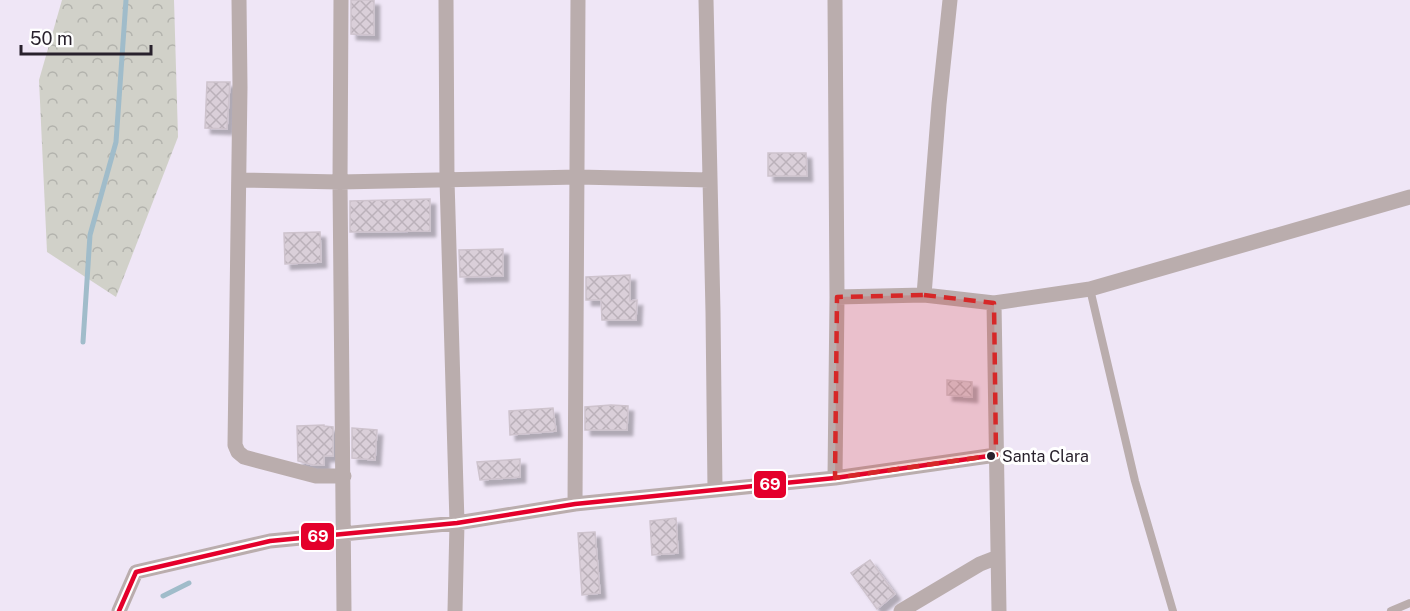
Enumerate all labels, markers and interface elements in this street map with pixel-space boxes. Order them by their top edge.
scale bar [21,18,152,56]
text: 50 m [30,28,73,49]
place label: Santa Clara [1002,447,1089,466]
marker: Santa Clara [985,450,997,462]
line badge: 69 [753,470,787,499]
text: 69 [759,475,781,494]
line badge: 69 [300,522,335,551]
text: 69 [307,527,329,546]

